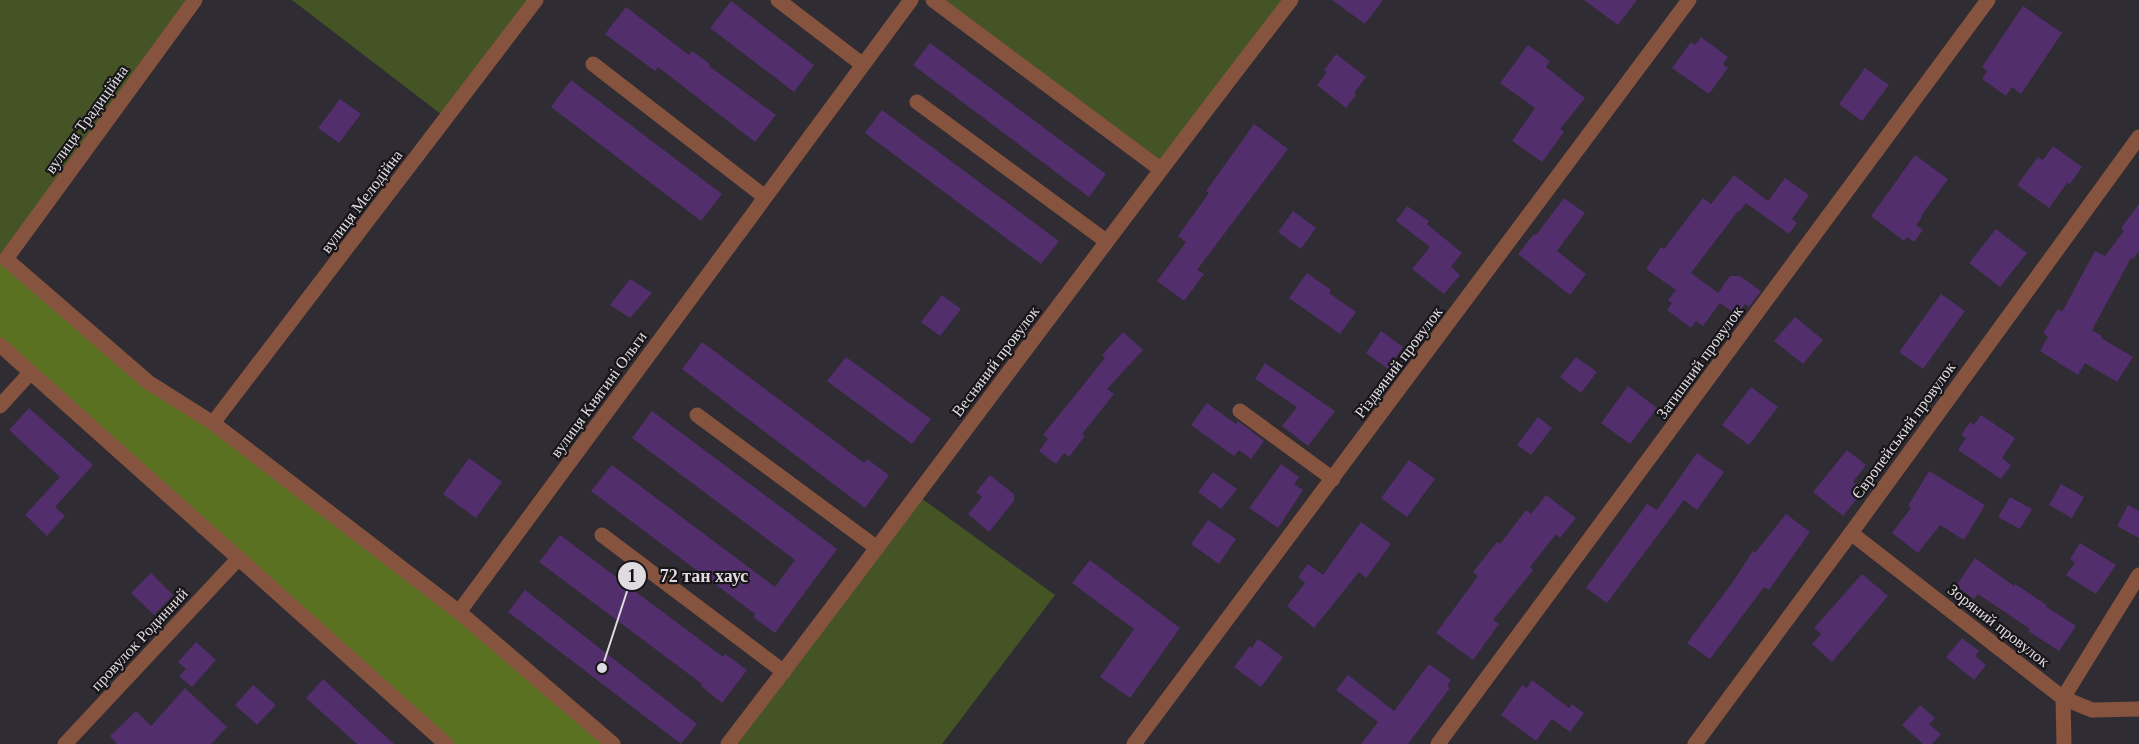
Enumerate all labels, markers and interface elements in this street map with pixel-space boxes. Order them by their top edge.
street label: вулиця Традиційна [42,62,132,177]
street label: вулиця Мелодійна [317,147,406,257]
street label: Весняний провулок [948,303,1043,420]
street label: Різдвяний провулок [1351,303,1447,422]
street label: Затишний провулок [1653,303,1747,422]
street label: вулиця Княгині Ольги [547,328,651,461]
street label: Європейський провулок [1848,359,1959,502]
callout: 72 тан хаус [617,558,760,594]
text: 1 [628,566,637,586]
text: 72 тан хаус [660,566,748,586]
street label: Зоряний провулок [1944,581,2053,671]
street label: провулок Родинний [88,584,192,695]

